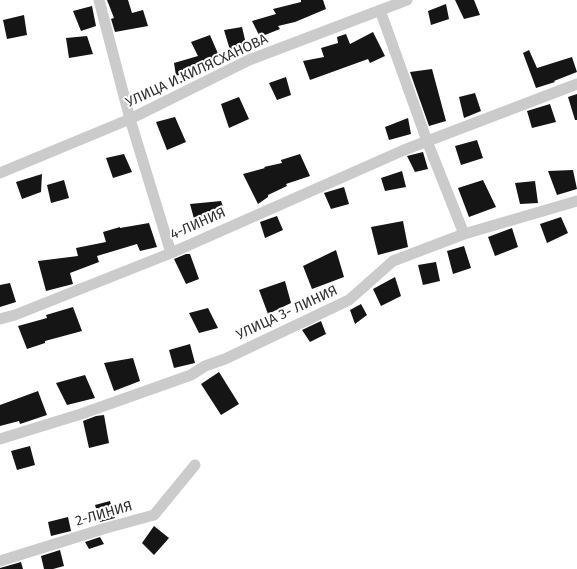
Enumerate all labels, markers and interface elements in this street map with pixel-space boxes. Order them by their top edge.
street label: УЛИЦА И.КИЛЯСХАНОВА [123,31,271,111]
street label: 4-ЛИНИЯ [168,204,228,244]
street label: УЛИЦА 3- ЛИНИЯ [234,282,340,344]
street label: 2-ЛИНИЯ [74,498,134,530]

